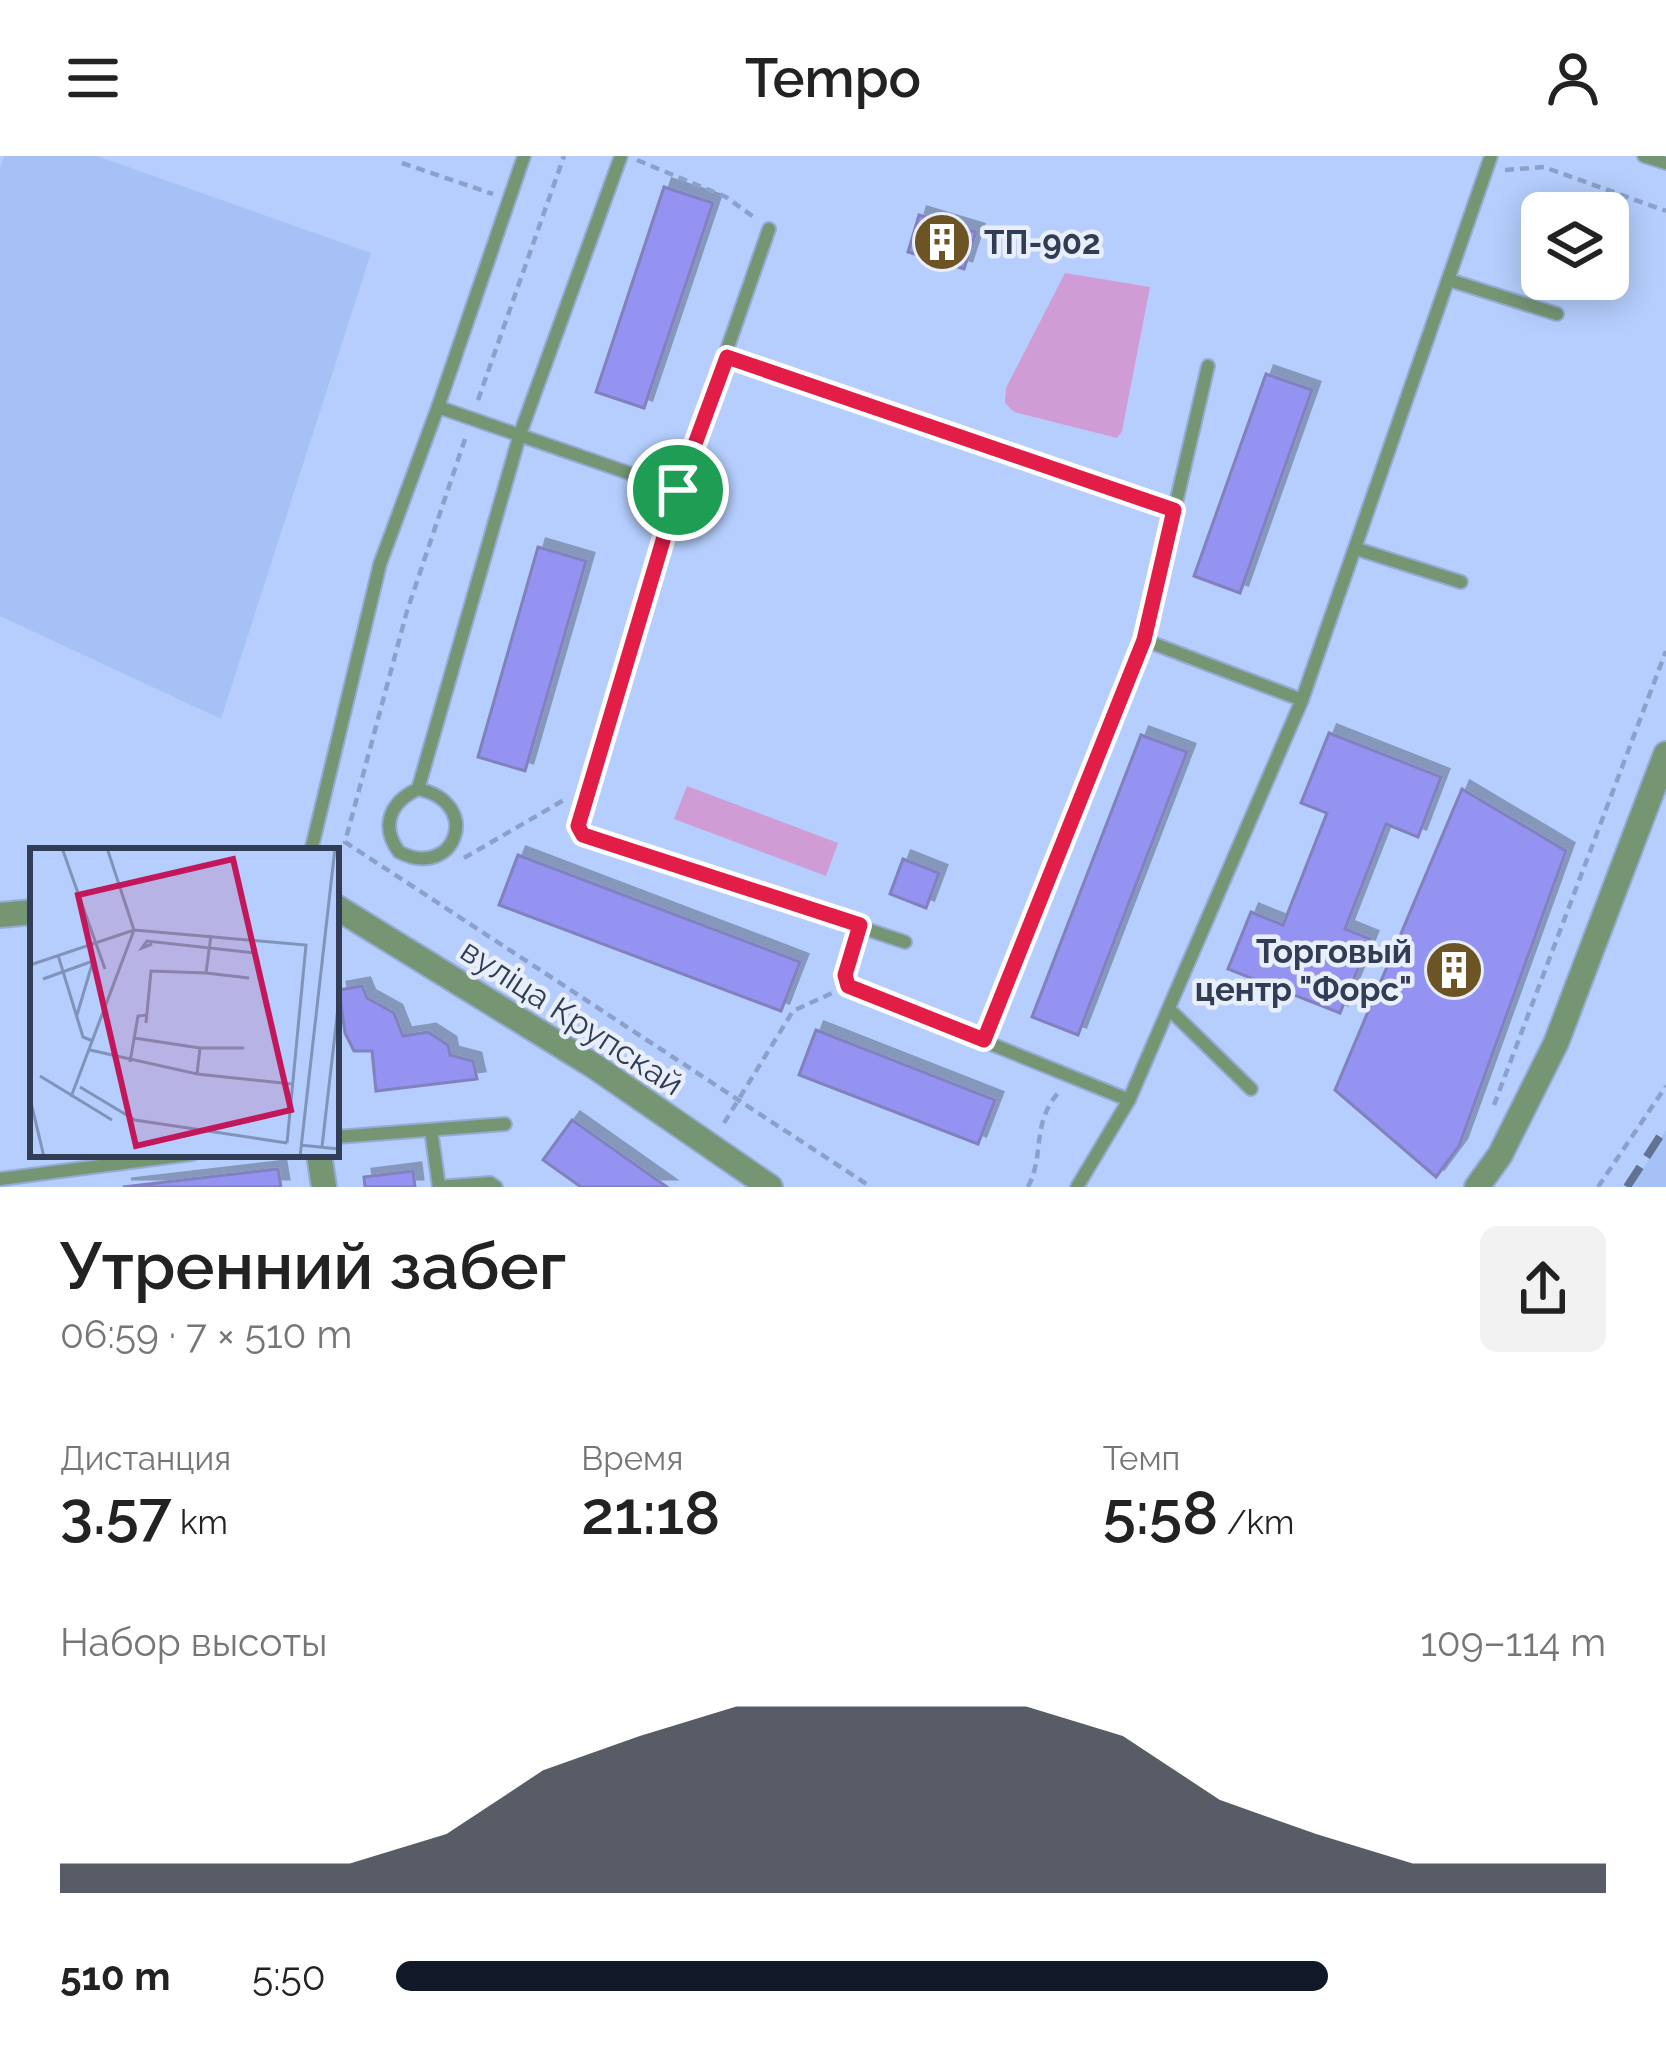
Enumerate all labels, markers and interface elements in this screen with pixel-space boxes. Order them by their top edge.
icon: menu [60,45,126,111]
icon: person [1540,45,1606,111]
text: Tempo [745,46,921,110]
map controls [1521,192,1629,300]
button: layers [1521,192,1629,300]
building icon: ТП-902 [911,211,973,273]
place label: ТП-902 [984,223,1101,262]
pin [627,439,729,541]
icon: arrive [645,457,711,523]
inset map [30,848,339,1157]
street label: вуліца Крупскай [454,931,690,1103]
place label: Торговый центр "Форс" [1195,932,1412,1009]
building icon: Торговый центр "Форс" [1423,939,1485,1001]
button: share [1480,1226,1606,1352]
text: Утренний забег [60,1227,566,1304]
text: 06:59 · 7 × 510 m [60,1311,352,1357]
text: Дистанция [60,1439,231,1478]
text: Время [581,1439,683,1478]
text: Темп [1103,1439,1180,1478]
text: 3.57 [60,1478,172,1548]
text: 21:18 [581,1478,720,1548]
text: 5:58 [1103,1478,1218,1548]
text: km [172,1503,228,1542]
text: /km [1218,1503,1294,1542]
text: Набор высоты [60,1619,328,1665]
text: 109–114 m [1420,1619,1606,1665]
text: 510 m [60,1953,171,1999]
text: 5:50 [252,1953,326,1999]

